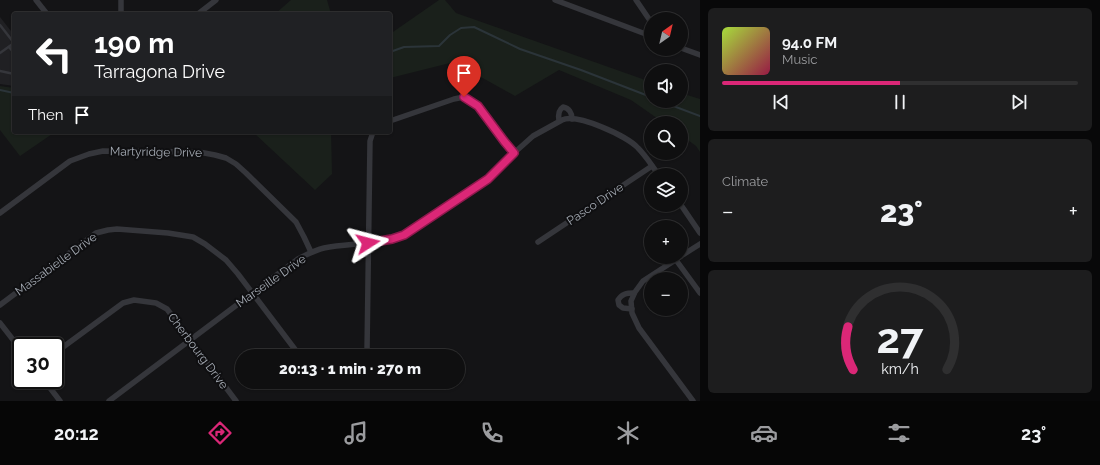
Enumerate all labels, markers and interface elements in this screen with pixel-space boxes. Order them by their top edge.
north arrow [644,12,688,56]
map controls [644,12,688,316]
text: 190 m [94,27,174,60]
icon: left [28,28,80,80]
text: 94.0 FM [782,34,837,52]
text: Music [782,52,817,67]
pin [447,56,481,97]
text: Tarragona Drive [94,61,225,82]
icon: arrive [453,62,475,84]
button: sound [644,64,688,108]
icon: previous [770,91,792,113]
icon: pause [889,91,911,113]
icon: next [1008,91,1030,113]
icon: arrive [71,104,93,126]
text: Then [28,106,63,124]
button: search [644,116,688,160]
street label: Martyridge Drive [110,144,202,160]
button: layers [644,168,688,212]
text: Climate [722,174,768,189]
street label: Pasco Drive [564,180,626,228]
text: 23° [880,194,923,229]
text: − [722,198,734,224]
text: + [1069,198,1078,224]
button: + [644,220,688,264]
position arrow [347,222,389,264]
street label: Massabielle Drive [12,230,100,298]
street label: Marseille Drive [233,252,309,310]
button: − [644,272,688,316]
street label: Cherbourg Drive [165,310,231,392]
text: 27 [877,313,924,362]
speed limit sign: 30 [12,337,64,389]
text: 20:13 · 1 min · 270 m [279,360,421,378]
text: km/h [881,360,919,376]
icon: directions [206,419,234,447]
icon: music [342,419,370,447]
icon: phone [478,419,506,447]
icon: climate [614,419,642,447]
icon: car [750,419,778,447]
icon: filters [885,419,913,447]
text: 20:12 [54,423,99,444]
text: 23° [1021,423,1046,444]

